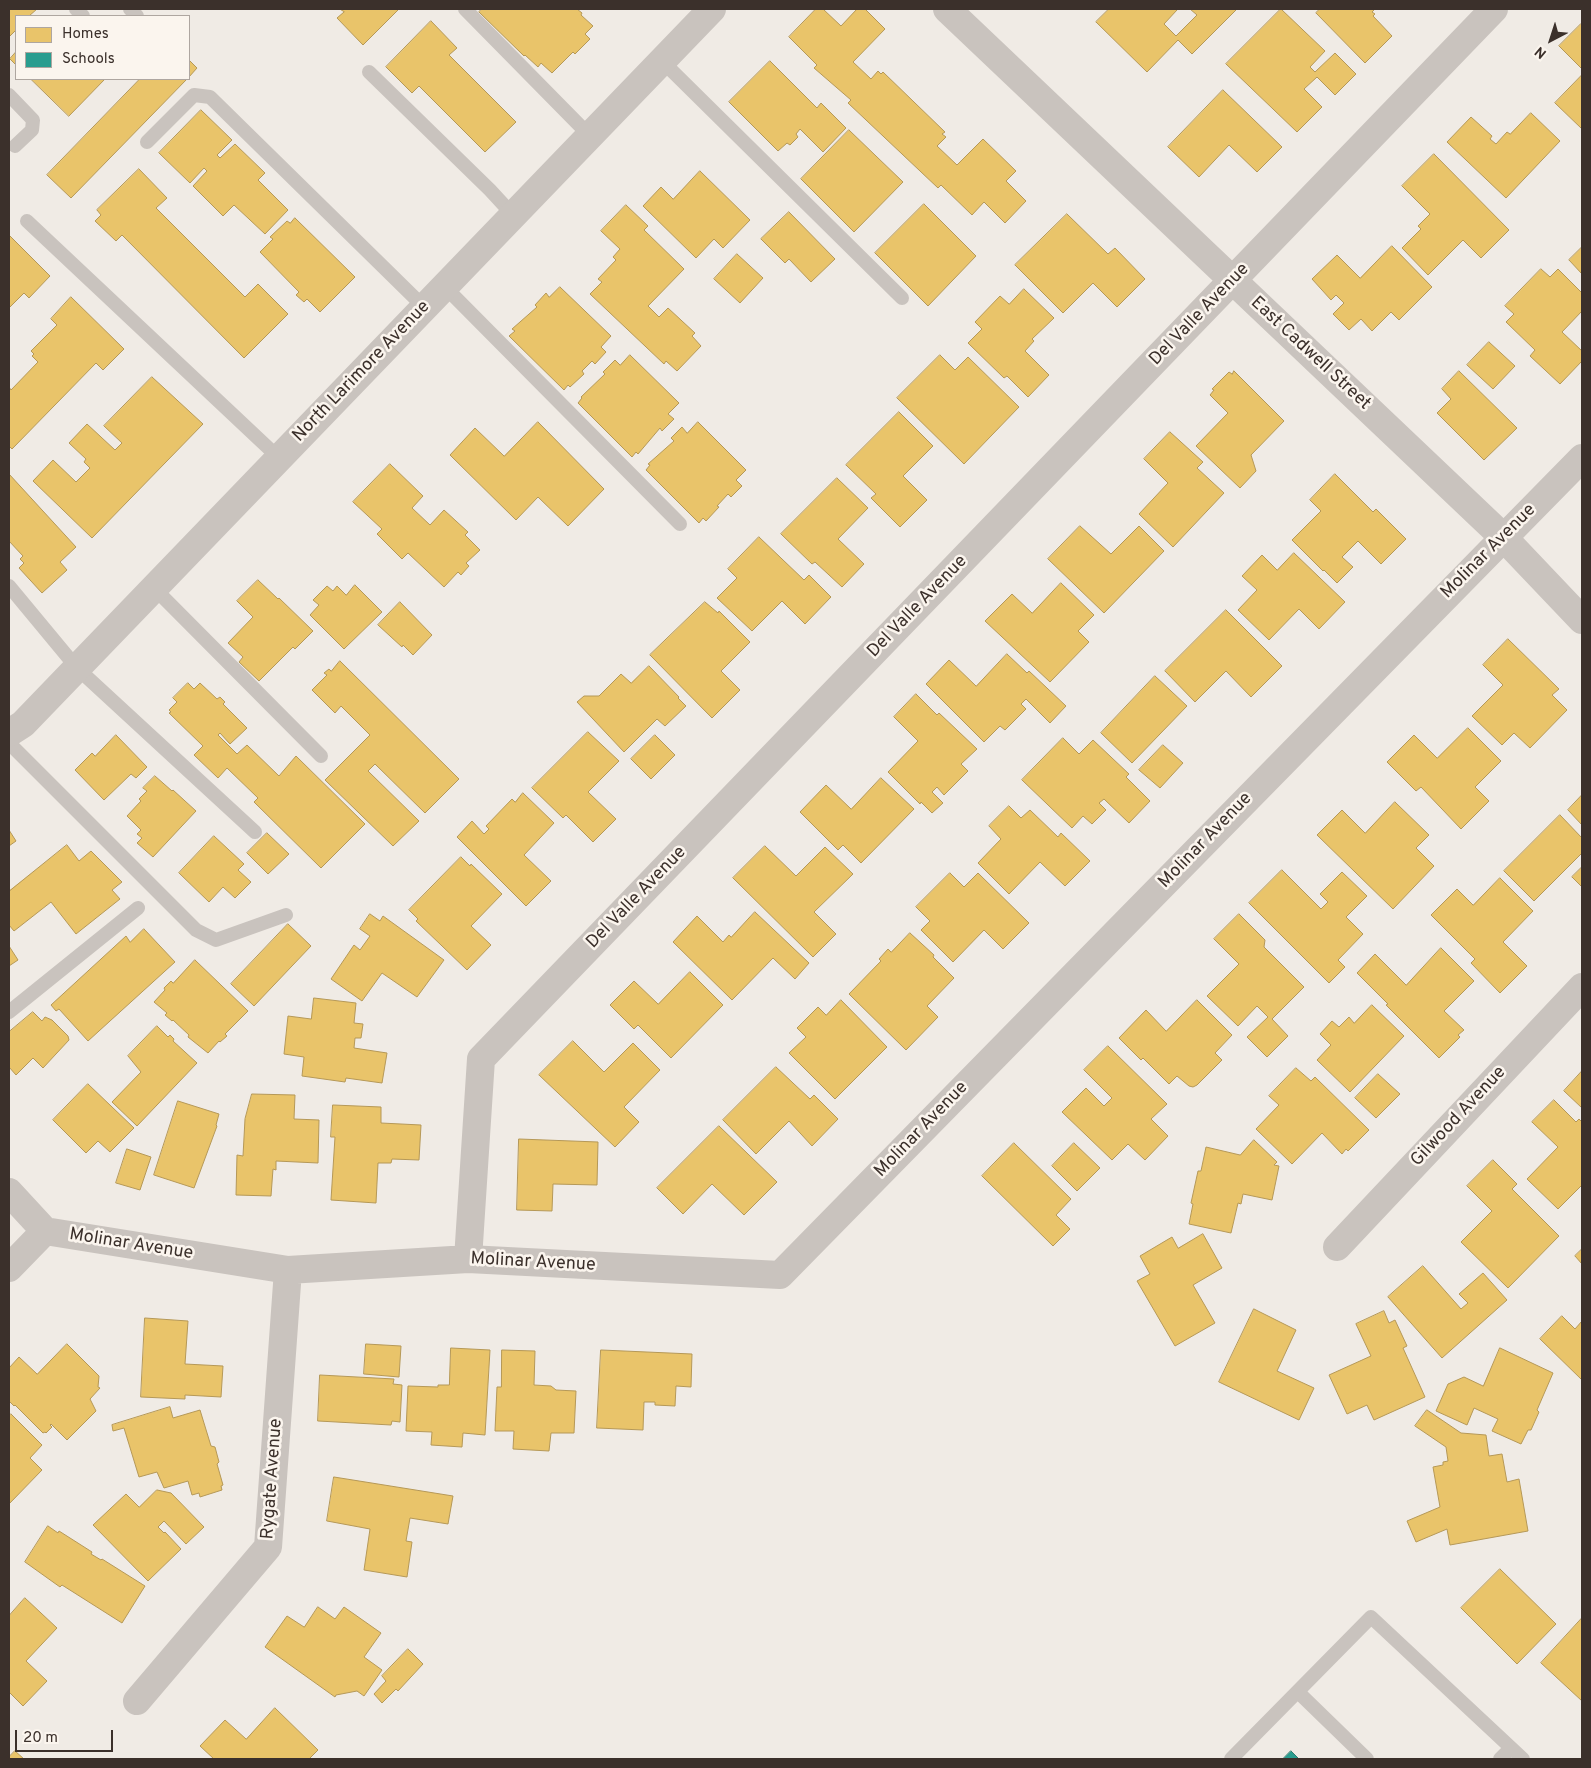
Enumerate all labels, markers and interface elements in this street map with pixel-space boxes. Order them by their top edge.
legend [15,15,190,80]
north arrow [1526,15,1576,65]
text: Homes [62,25,109,44]
text: N [1532,42,1550,62]
text: Schools [62,50,115,69]
street label: Del Valle Avenue [1146,259,1254,371]
street label: East Cadwell Street [1245,293,1375,415]
street label: North Larimore Avenue [289,297,435,447]
street label: Molinar Avenue [1437,500,1541,604]
street label: Del Valle Avenue [864,551,972,663]
street label: Molinar Avenue [1155,788,1257,894]
street label: Del Valle Avenue [583,842,691,954]
street label: Gilwood Avenue [1407,1062,1511,1172]
street label: Molinar Avenue [871,1077,973,1183]
street label: Molinar Avenue [67,1225,195,1265]
street label: Molinar Avenue [470,1249,596,1277]
street label: Rygate Avenue [258,1418,288,1540]
scale bar [18,1720,115,1752]
text: 20 m [23,1729,58,1748]

